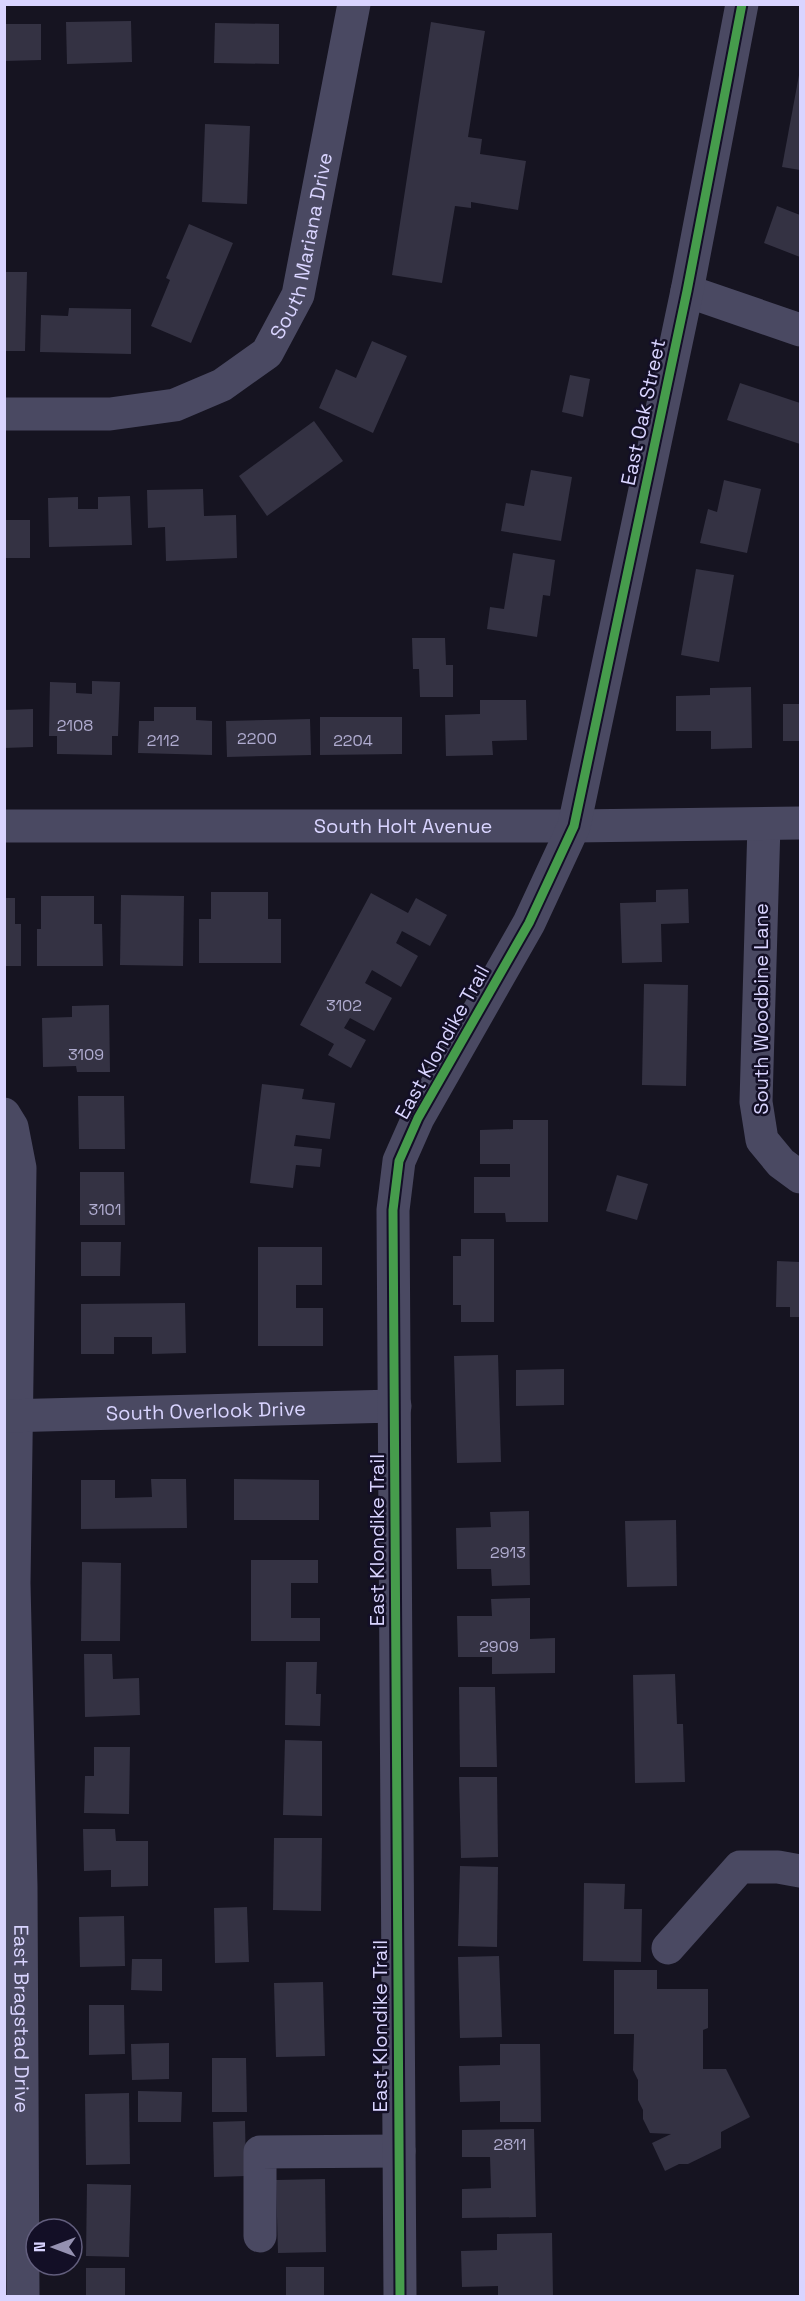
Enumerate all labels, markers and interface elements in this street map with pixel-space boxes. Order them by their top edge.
street label: South Mariana Drive [264,150,338,344]
street label: East Oak Street [615,336,671,488]
house number: 2108 [57,715,93,736]
house number: 2200 [237,728,277,749]
house number: 2112 [147,730,179,751]
house number: 2204 [333,730,373,751]
street label: South Holt Avenue [314,813,492,839]
street label: South Woodbine Lane [748,903,774,1115]
street label: East Klondike Trail [389,960,495,1124]
house number: 3102 [326,995,362,1016]
house number: 3109 [68,1044,104,1065]
house number: 3101 [88,1199,122,1220]
street label: South Overlook Drive [106,1395,306,1426]
street label: East Klondike Trail [364,1454,390,1626]
house number: 2913 [490,1542,526,1563]
house number: 2909 [479,1636,519,1657]
street label: East Bragstad Drive [8,1925,35,2113]
street label: East Klondike Trail [367,1940,393,2112]
house number: 2811 [494,2134,527,2155]
north arrow [24,2217,84,2277]
text: N [29,2242,50,2252]

